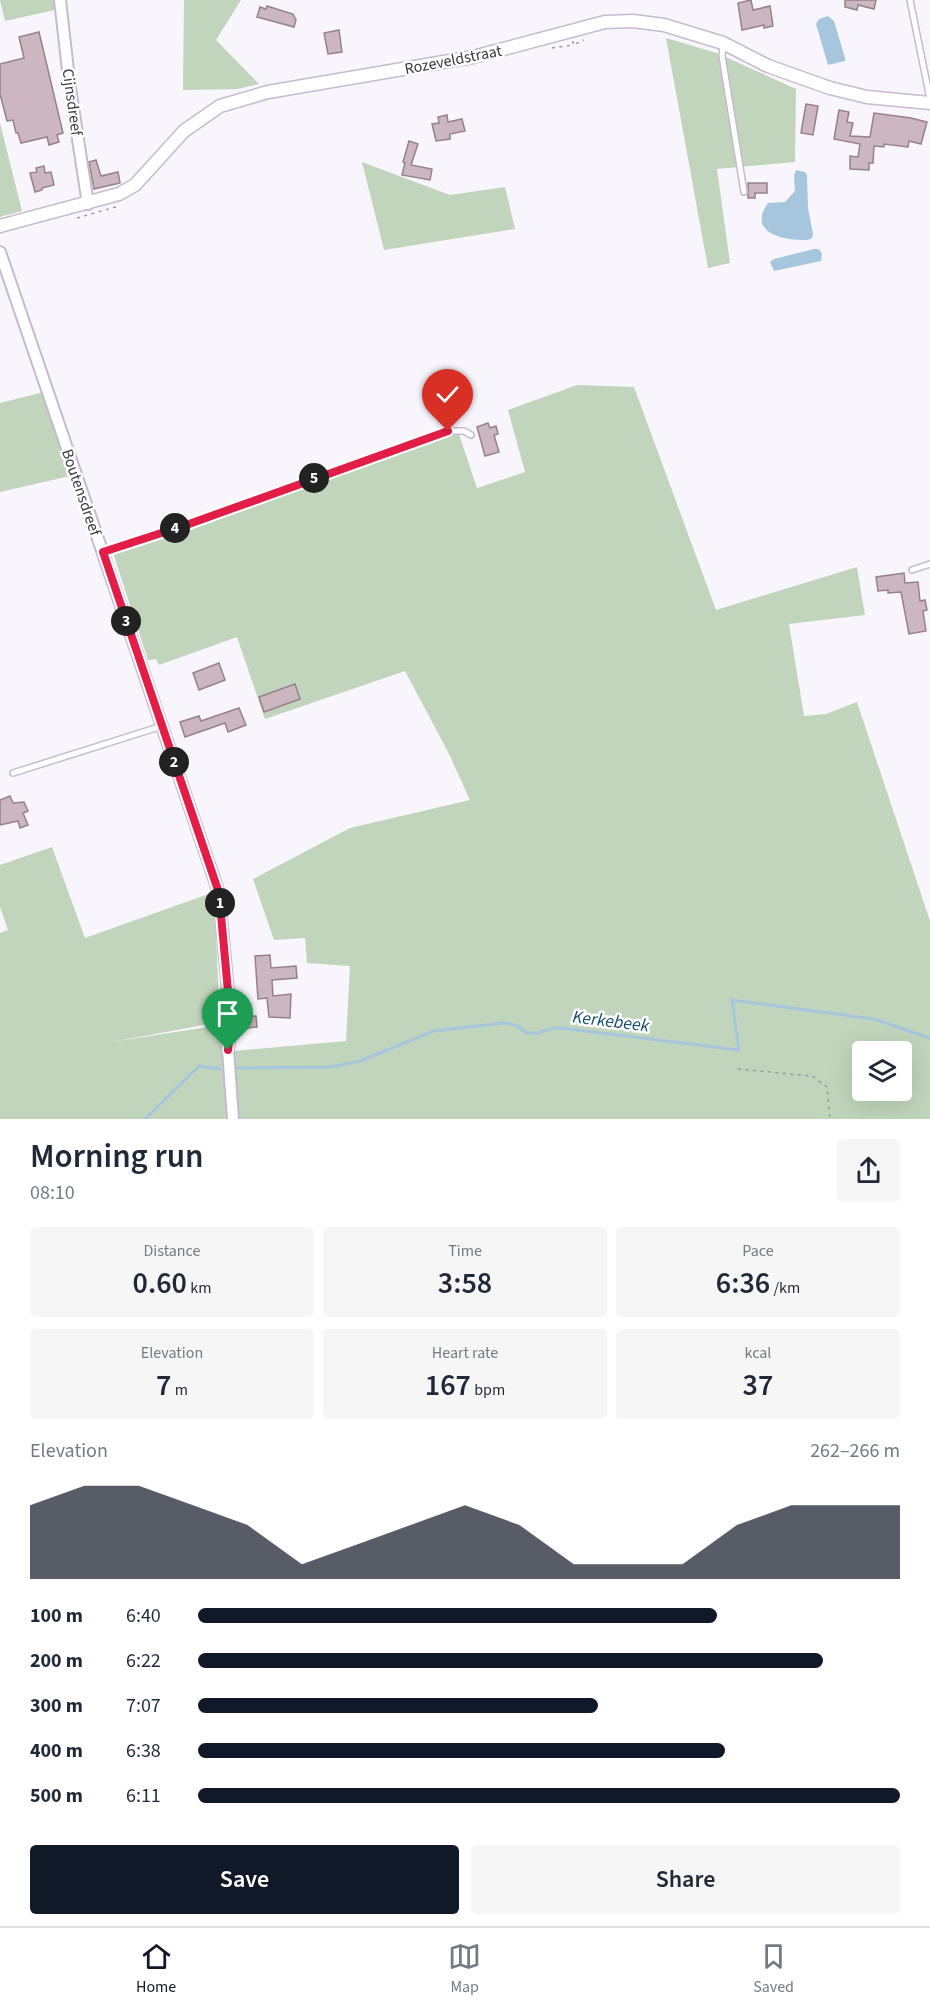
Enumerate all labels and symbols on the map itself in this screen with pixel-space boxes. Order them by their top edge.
street label: Rozeveldstraat [403,40,504,80]
street label: Cijnsdreef [56,67,88,138]
pin [422,369,473,431]
street label: Boutensdreef [56,446,107,540]
pin: 5 [299,463,329,493]
pin: 4 [160,513,190,543]
pin: 3 [111,606,141,636]
pin: 2 [159,747,189,777]
pin: 1 [205,888,235,918]
pin [202,988,253,1050]
water label: Kerkebeek [571,1004,651,1039]

